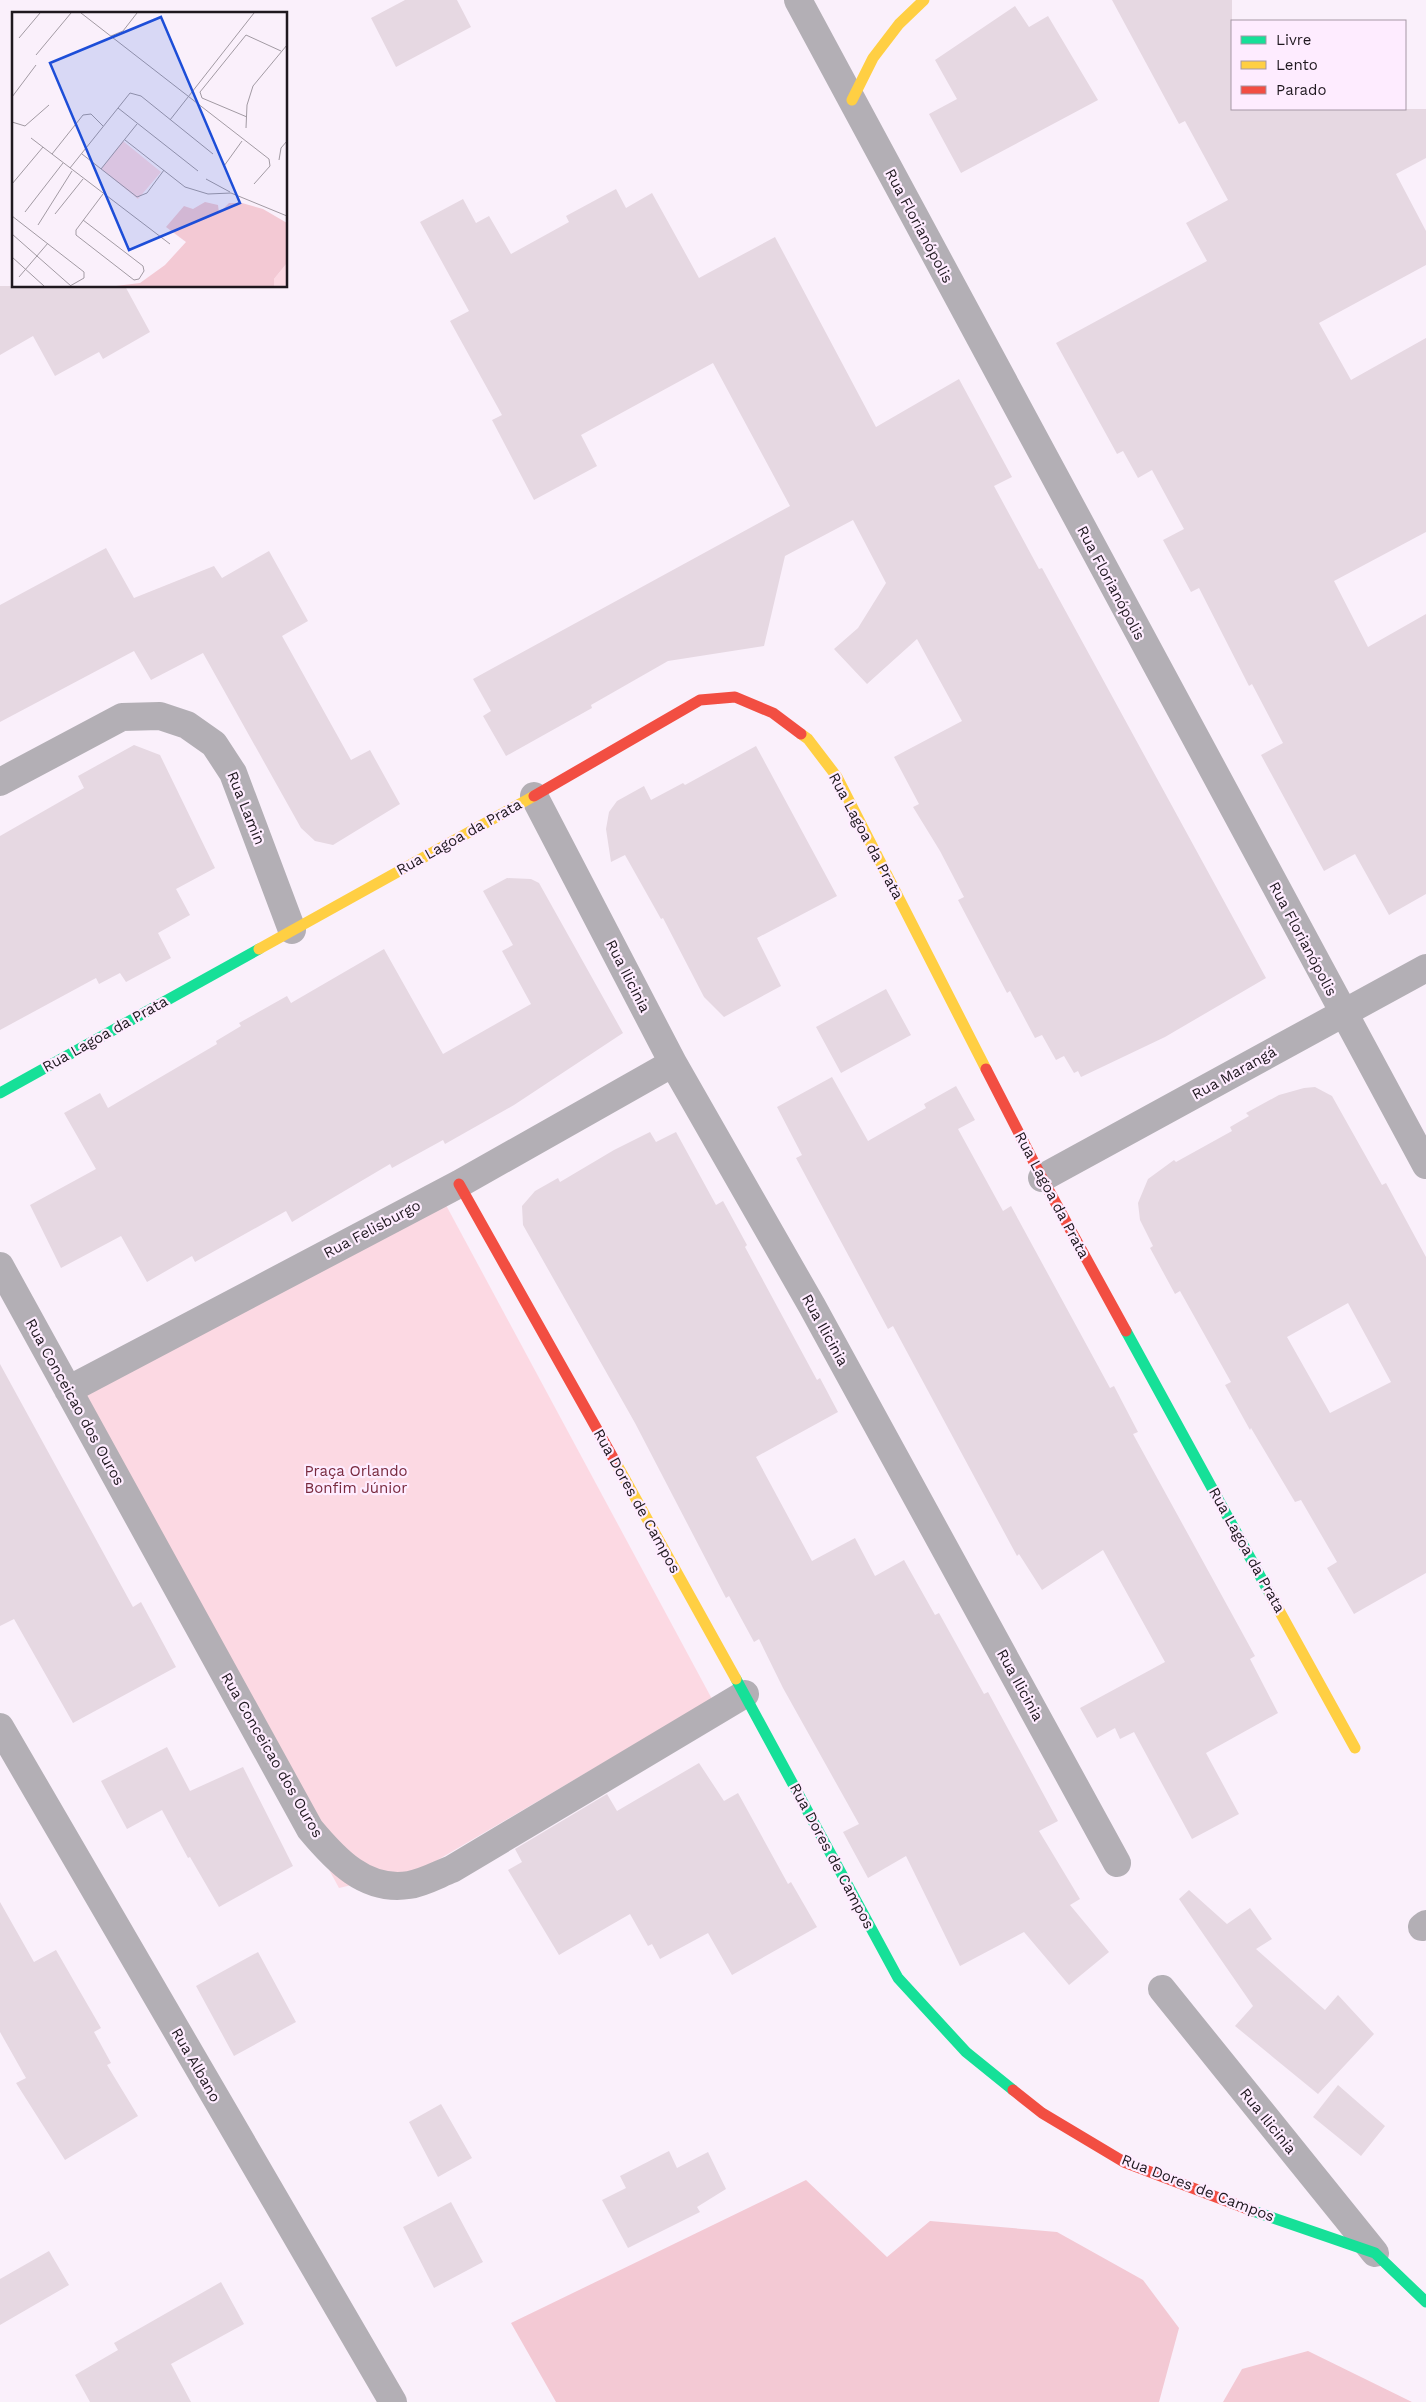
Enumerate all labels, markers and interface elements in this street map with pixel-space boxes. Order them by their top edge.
inset map [12,12,288,288]
legend [1231,20,1406,110]
text: Livre [1276,31,1311,49]
text: Lento [1276,56,1318,74]
text: Parado [1276,81,1326,99]
street label: Rua Florianópolis [881,166,957,286]
street label: Rua Florianópolis [1073,523,1149,643]
street label: Rua Lamin [223,769,269,847]
street label: Rua Lagoa da Prata [825,770,907,903]
street label: Rua Lagoa da Prata [393,795,525,879]
street label: Rua Florianópolis [1265,879,1341,999]
street label: Rua Ilicinia [602,937,654,1016]
street label: Rua Lagoa da Prata [39,992,171,1076]
street label: Rua Marangá [1189,1042,1280,1104]
street label: Rua Lagoa da Prata [1011,1129,1093,1262]
street label: Rua Felisburgo [320,1196,424,1262]
street label: Rua Ilicinia [798,1291,852,1370]
street label: Rua Conceicao dos Ouros [22,1316,128,1488]
street label: Rua Dores de Campos [590,1426,684,1576]
park label: Praça Orlando Bonfim Júnior [304,1462,408,1497]
street label: Rua Lagoa da Prata [1205,1484,1289,1616]
street label: Rua Ilicinia [993,1646,1047,1725]
street label: Rua Conceicao dos Ouros [217,1669,327,1841]
street label: Rua Dores de Campos [786,1780,878,1932]
street label: Rua Albano [168,2025,224,2105]
street label: Rua Ilicinia [1236,2084,1300,2158]
street label: Rua Dores de Campos [1119,2151,1277,2226]

